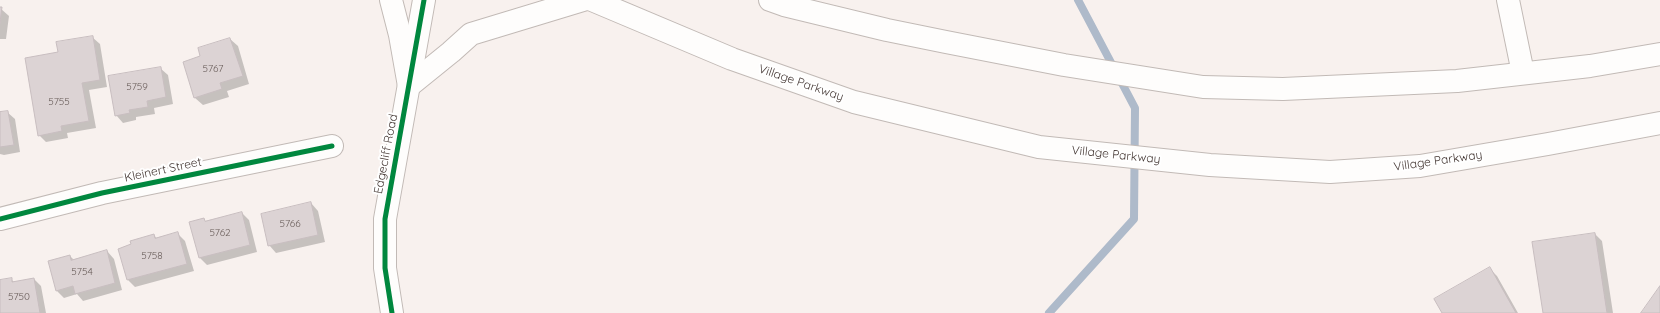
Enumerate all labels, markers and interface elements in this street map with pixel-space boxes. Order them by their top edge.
street label: Village Parkway [756,62,846,104]
house number: 5767 [203,63,223,75]
house number: 5759 [126,81,148,93]
house number: 5755 [48,96,70,108]
street label: Edgecliff Road [371,113,401,195]
street label: Village Parkway [1071,143,1161,167]
street label: Village Parkway [1393,148,1483,174]
street label: Kleinert Street [123,155,203,185]
house number: 5766 [279,218,301,230]
house number: 5762 [209,227,231,239]
house number: 5758 [141,250,163,262]
house number: 5754 [71,266,93,278]
house number: 5750 [8,291,30,303]

